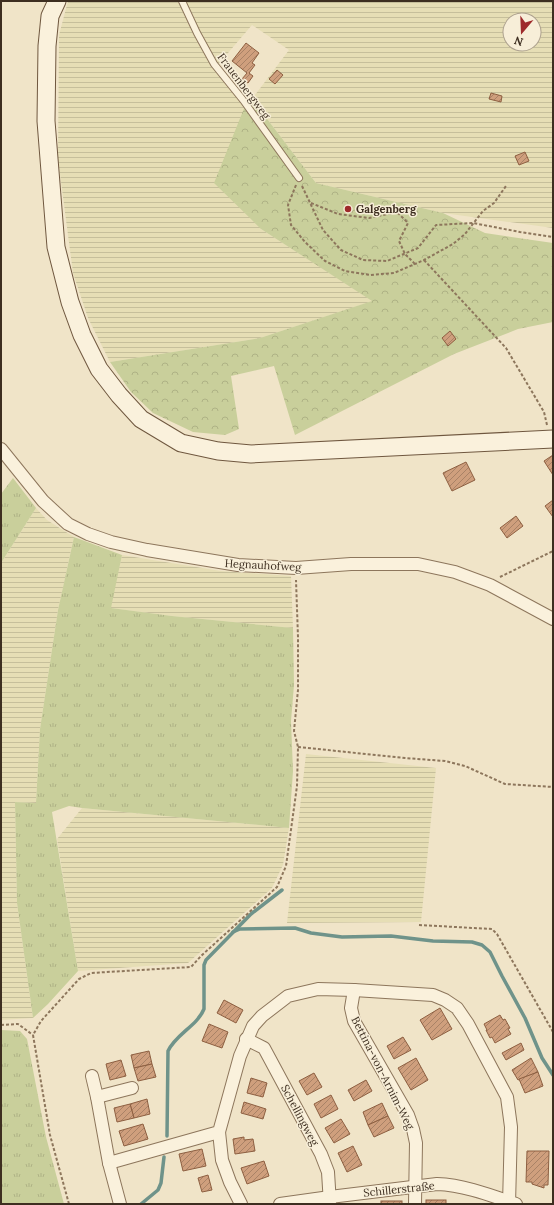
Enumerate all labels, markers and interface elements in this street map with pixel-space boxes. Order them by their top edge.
north arrow [502,12,542,52]
text: N [512,33,525,49]
street label: Frauenbergweg [215,50,274,123]
place label: Galgenberg [356,202,417,216]
marker: Galgenberg [343,204,353,214]
street label: Hegnauhofweg [224,556,303,574]
street label: Bettina-von-Arnim-Weg [348,1014,418,1133]
street label: Schellingweg [278,1082,322,1149]
street label: Schillerstraße [363,1178,435,1200]

